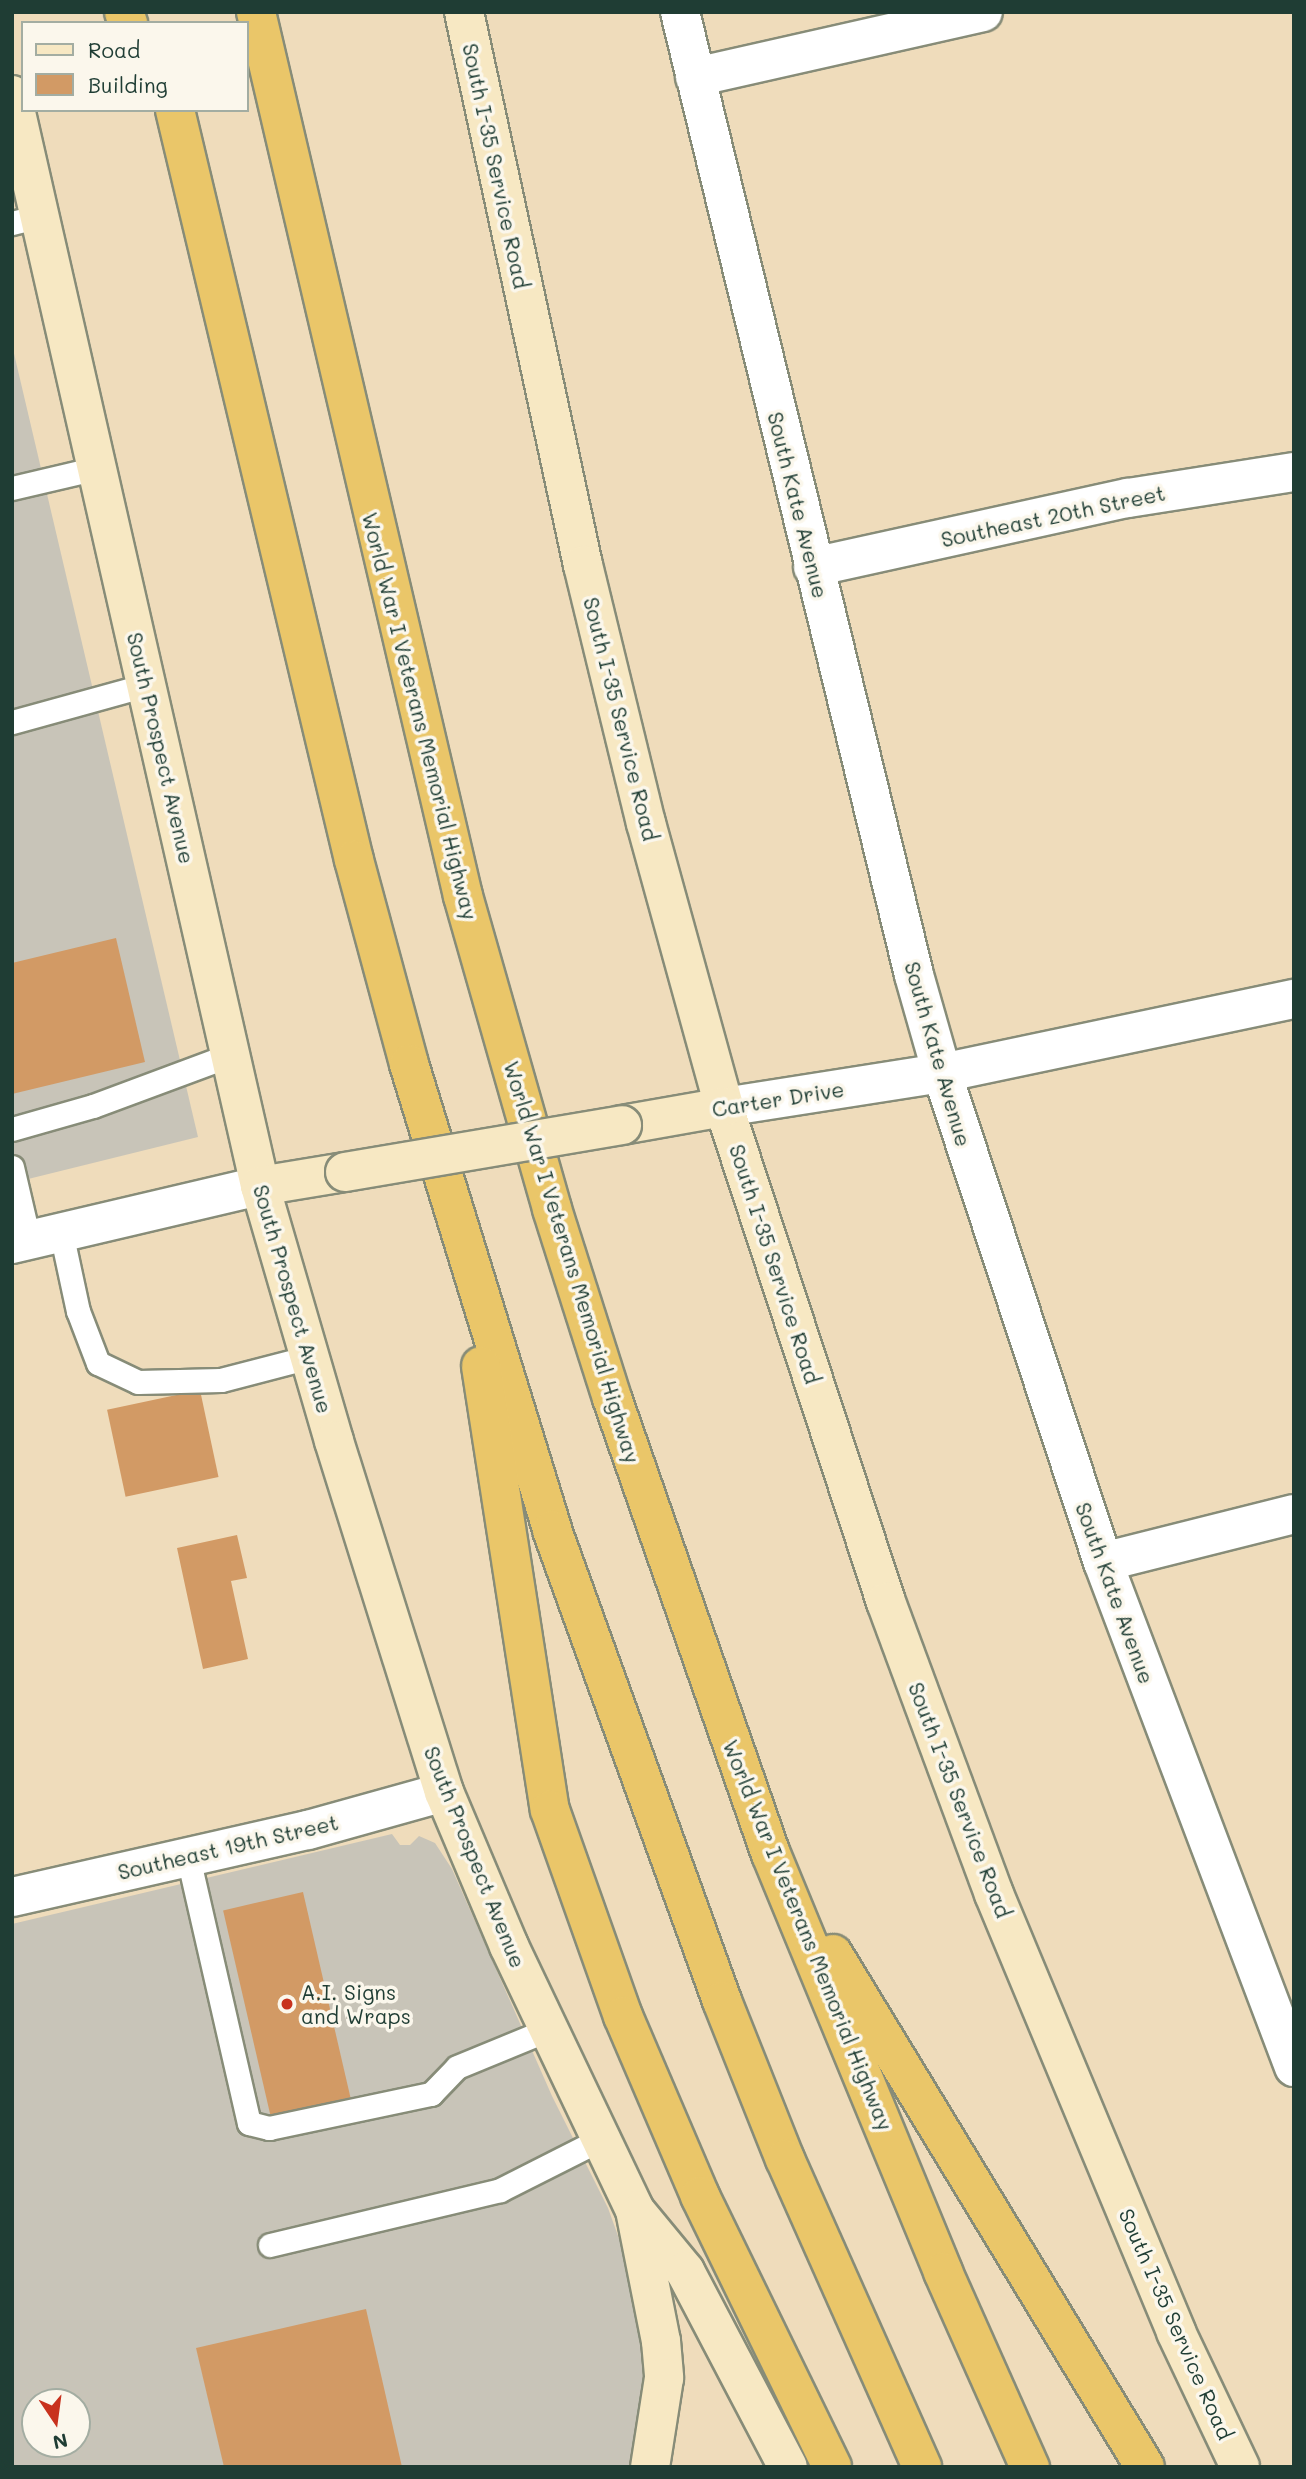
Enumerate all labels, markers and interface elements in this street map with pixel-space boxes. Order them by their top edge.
legend [21,21,248,112]
text: Road [88,36,140,63]
street label: South I-35 Service Road [458,41,534,291]
text: Building [88,71,168,98]
street label: South Kate Avenue [763,409,833,601]
street label: Southeast 20th Street [939,480,1167,552]
street label: World War I Veterans Memorial Highway [357,510,483,922]
street label: South I-35 Service Road [579,595,663,843]
street label: South Prospect Avenue [122,630,200,866]
street label: South Kate Avenue [900,959,976,1149]
street label: World War I Veterans Memorial Highway [499,1058,645,1466]
street label: Carter Drive [710,1076,846,1122]
street label: South I-35 Service Road [724,1141,826,1387]
street label: South Prospect Avenue [248,1182,338,1416]
street label: South Kate Avenue [1070,1499,1160,1687]
street label: South I-35 Service Road [903,1679,1017,1921]
street label: World War I Veterans Memorial Highway [718,1736,898,2134]
street label: South Prospect Avenue [419,1743,531,1971]
street label: Southeast 19th Street [115,1809,341,1885]
place label: A.I. Signs and Wraps [301,1979,411,2029]
marker: A.I. Signs and Wraps [279,1996,295,2012]
street label: South I-35 Service Road [1114,2205,1238,2443]
north arrow [21,2388,91,2458]
text: N [51,2428,70,2456]

